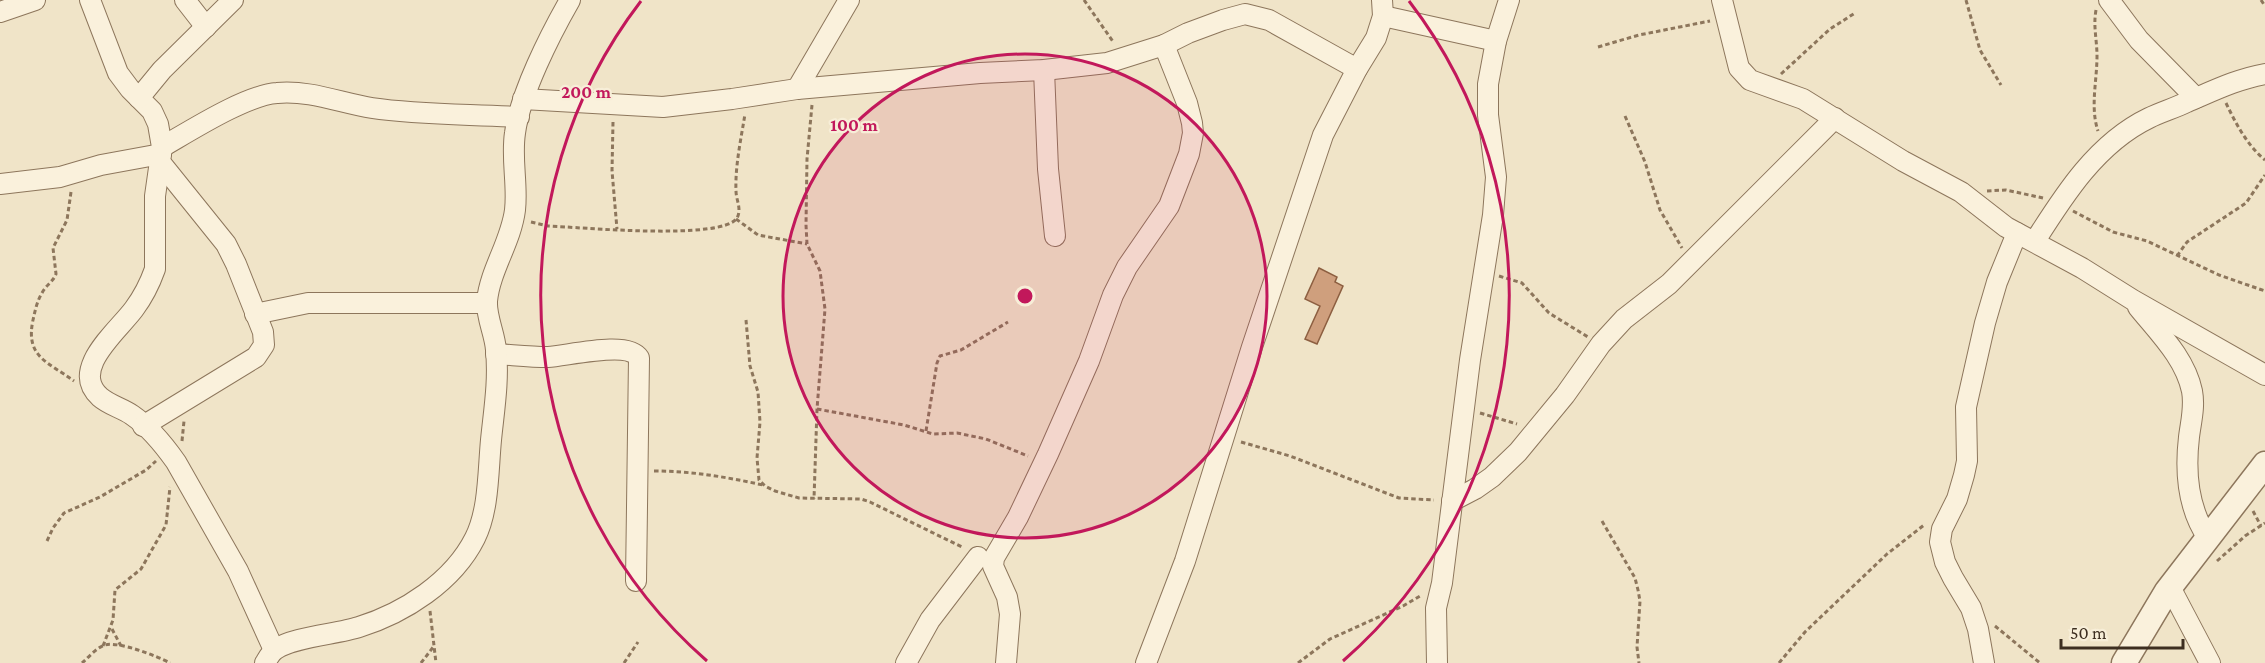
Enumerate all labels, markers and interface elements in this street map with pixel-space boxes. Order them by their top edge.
text: 200 m [561,82,612,102]
text: 100 m [830,115,878,135]
centre of rings [1015,286,1035,306]
scale bar [2061,612,2182,650]
text: 50 m [2070,623,2107,643]

